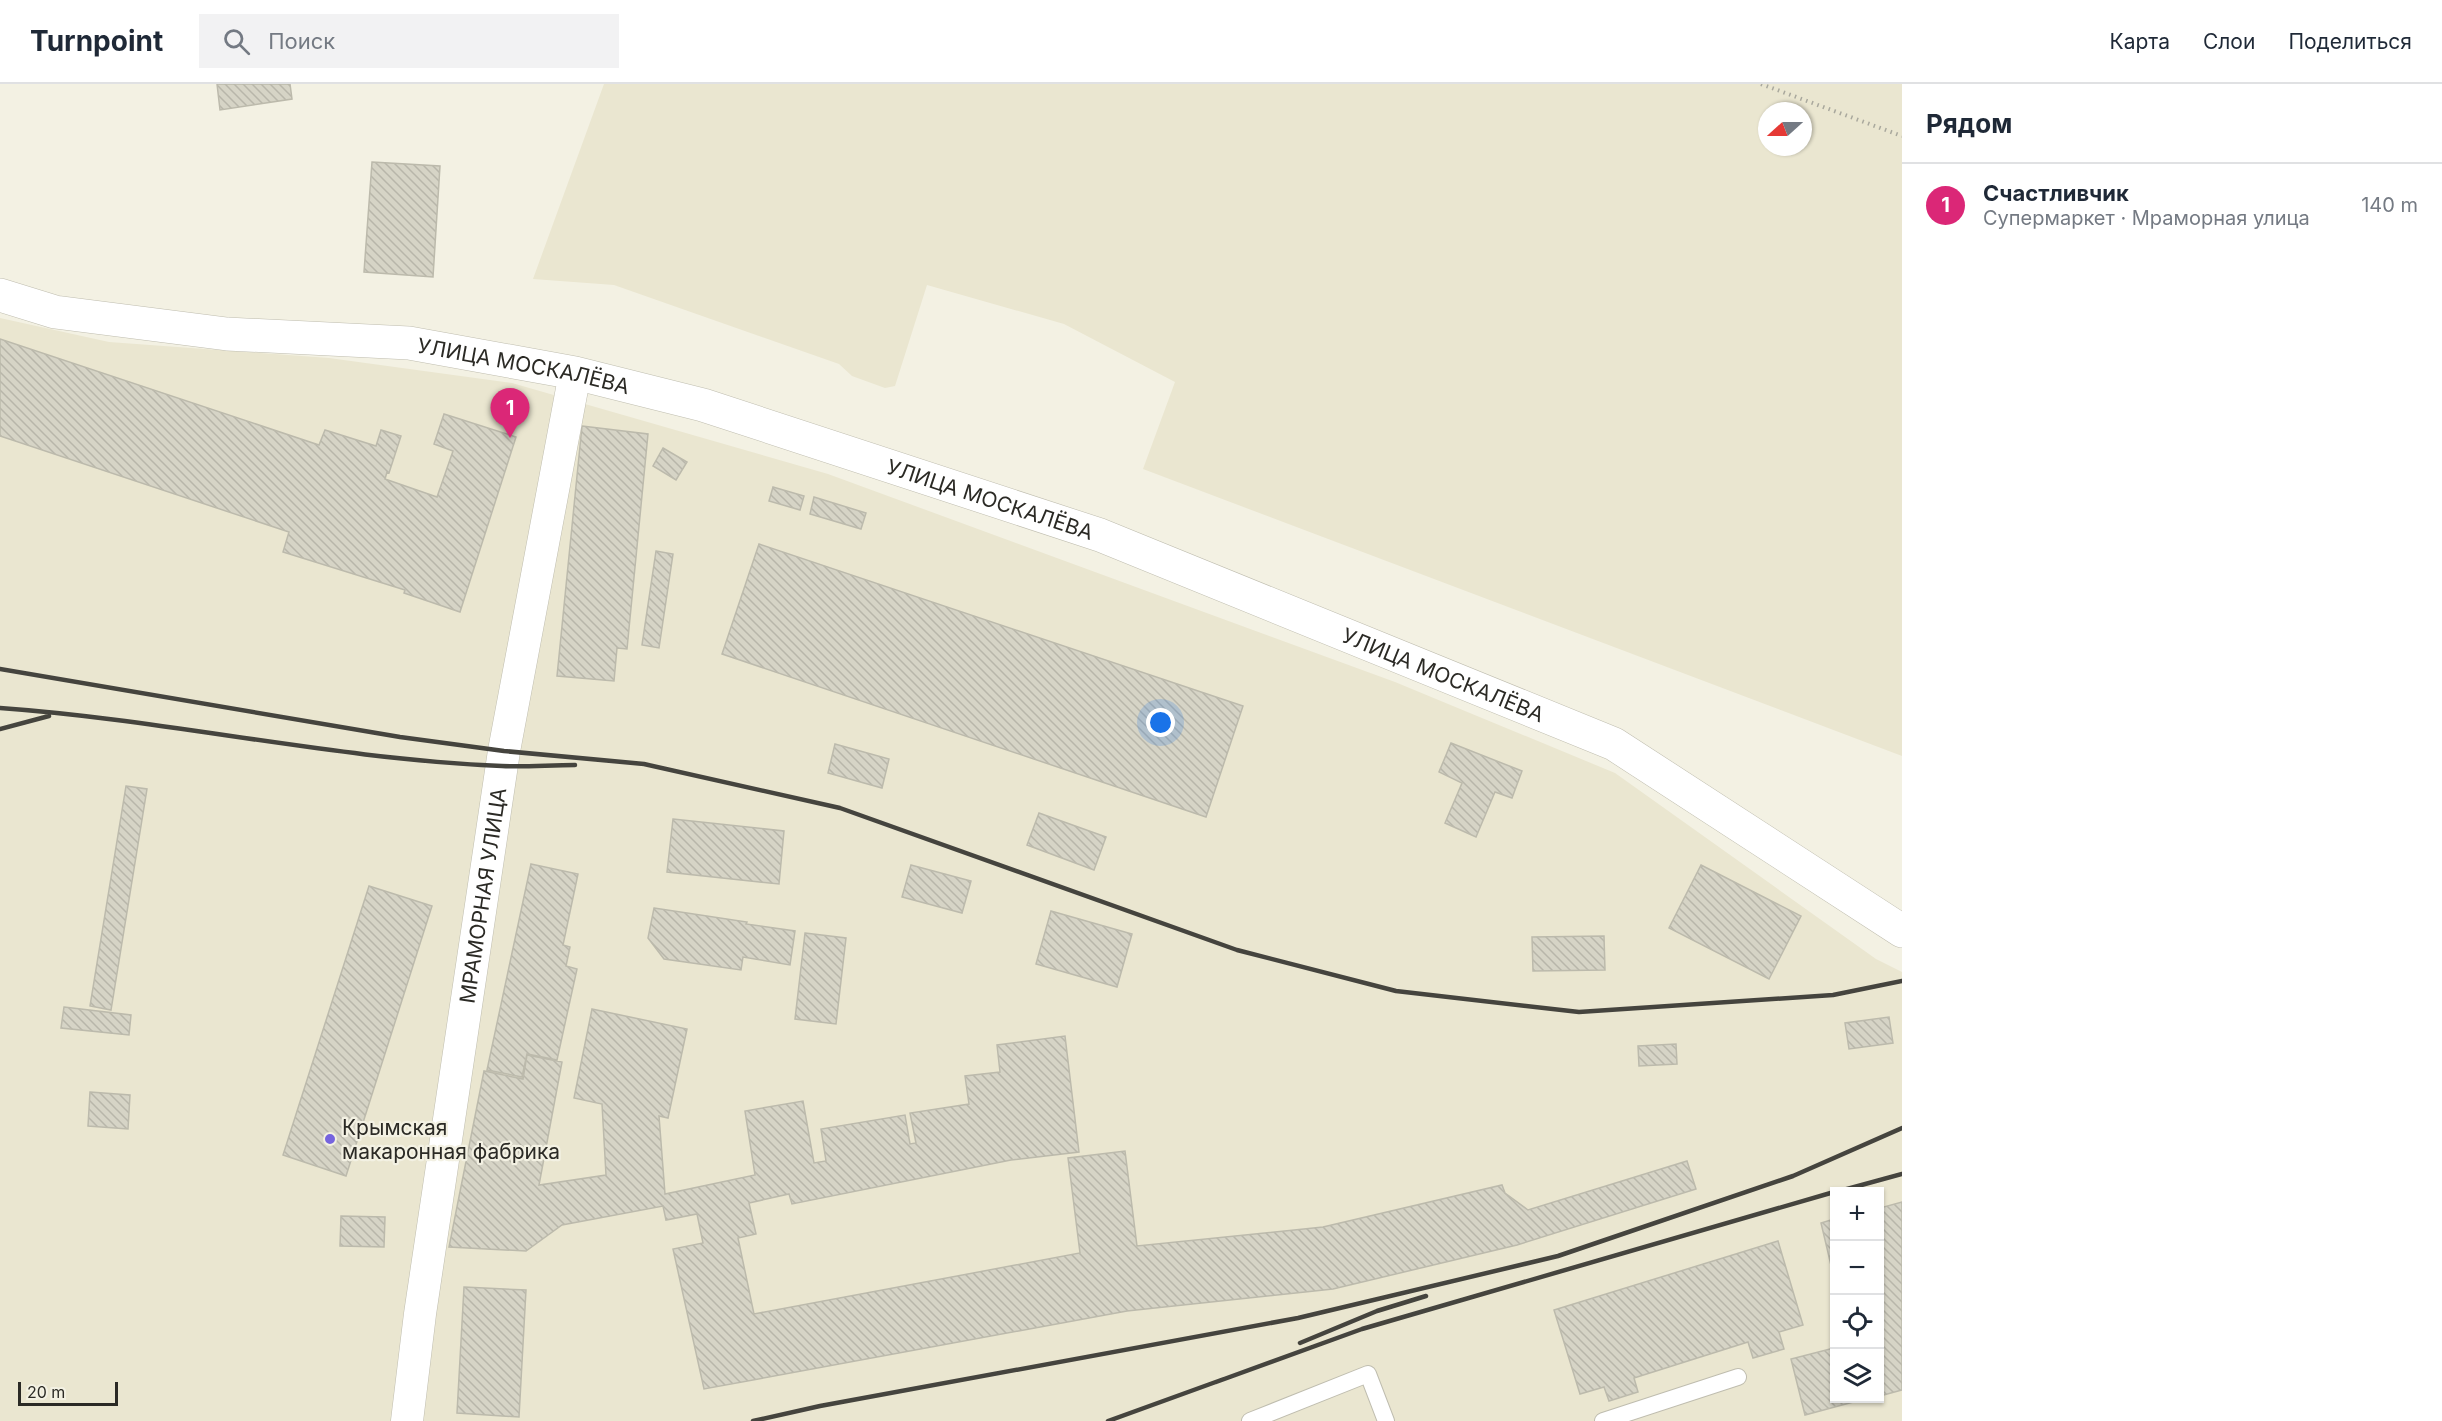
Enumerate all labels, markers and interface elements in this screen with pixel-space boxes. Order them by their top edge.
search box [199,14,619,68]
text: Turnpoint [30,24,163,58]
icon: search [220,25,253,58]
text: Поиск [268,28,335,54]
text: Карта [2110,29,2170,54]
text: Слои [2203,29,2255,54]
text: Поделиться [2288,29,2412,54]
north arrow [1758,102,1812,156]
text: Рядом [1926,108,2012,139]
text: Счастливчик [1983,180,2129,206]
text: 1 [1941,193,1950,217]
text: 140 m [2361,193,2418,217]
text: Супермаркет · Мраморная улица [1983,206,2310,230]
street label: УЛИЦА МОСКАЛЁВА [415,332,632,399]
pin: 1 [490,388,530,438]
street label: УЛИЦА МОСКАЛЁВА [884,454,1097,545]
street label: УЛИЦА МОСКАЛЁВА [1338,622,1548,727]
your location [1146,708,1175,737]
street label: МРАМОРНАЯ УЛИЦА [454,786,511,1005]
place label: Крымская макаронная фабрика [342,1115,560,1164]
marker: Крымская макаронная фабрика [323,1132,337,1146]
map controls [1830,1187,1884,1403]
button: + [1830,1187,1884,1241]
button: − [1830,1241,1884,1295]
button: locate [1830,1295,1884,1349]
button: layers [1830,1349,1884,1403]
scale bar [18,1379,118,1406]
text: 20 m [27,1382,65,1402]

